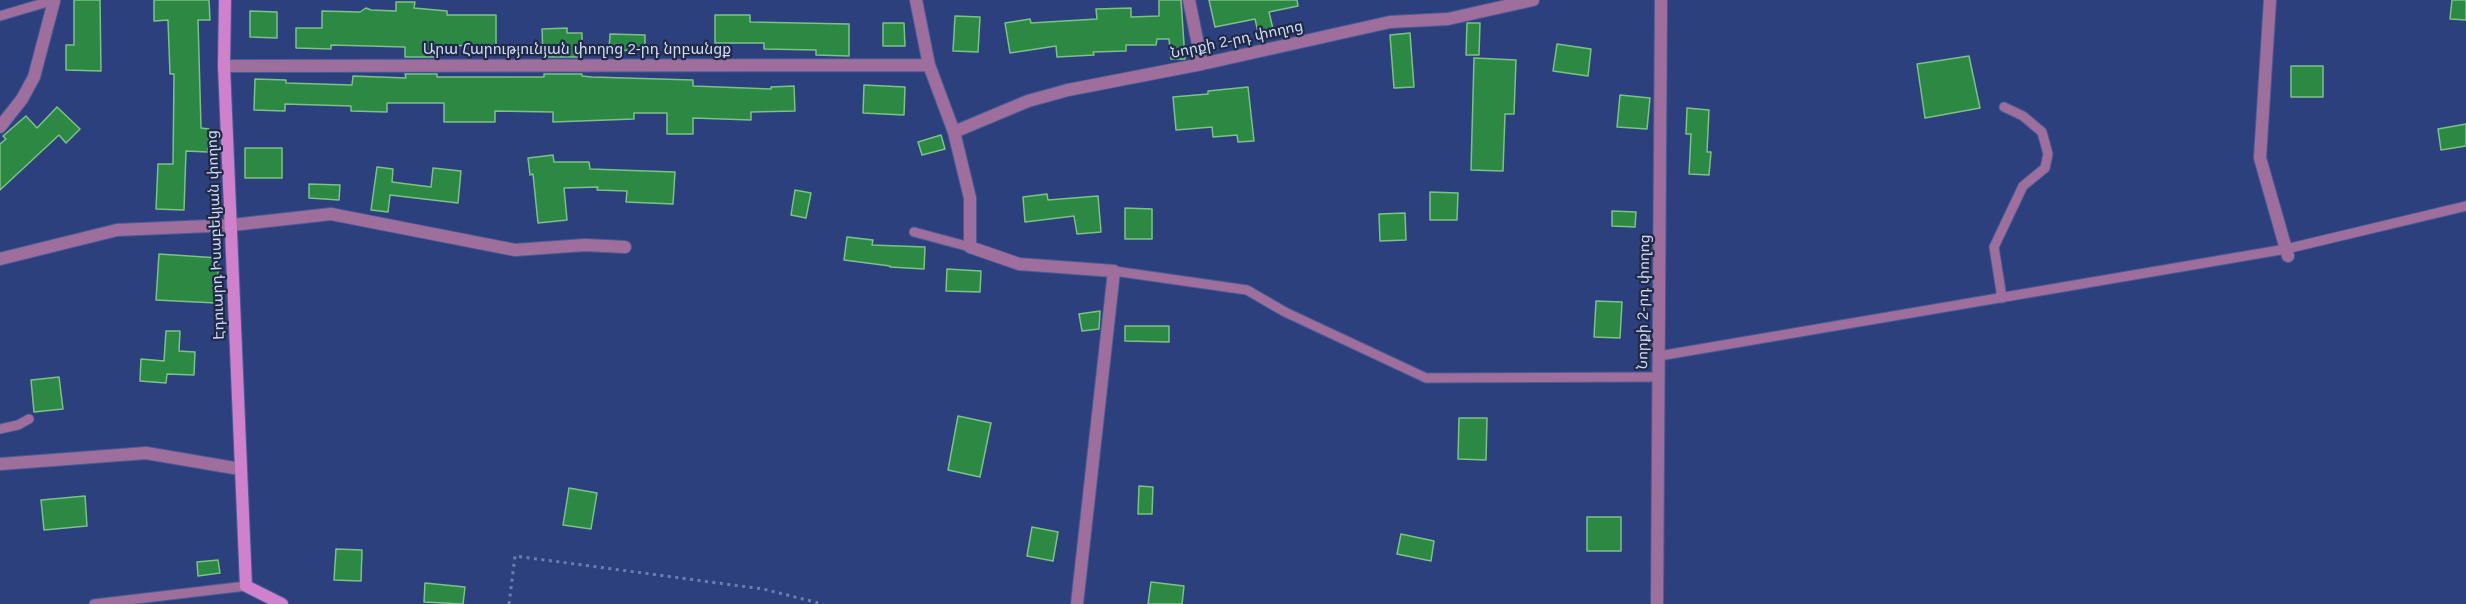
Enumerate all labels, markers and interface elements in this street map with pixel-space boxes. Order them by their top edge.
street label: Նորքի 2-րդ փողոց [1169,17,1305,63]
street label: Արա Հարությունյան փողոց 2-րդ նրբանցք [423,41,731,59]
street label: Էդուարդ Իսաբեկյան փողոց [203,130,229,340]
street label: Նորքի 2-րդ փողոց [1634,234,1654,370]

